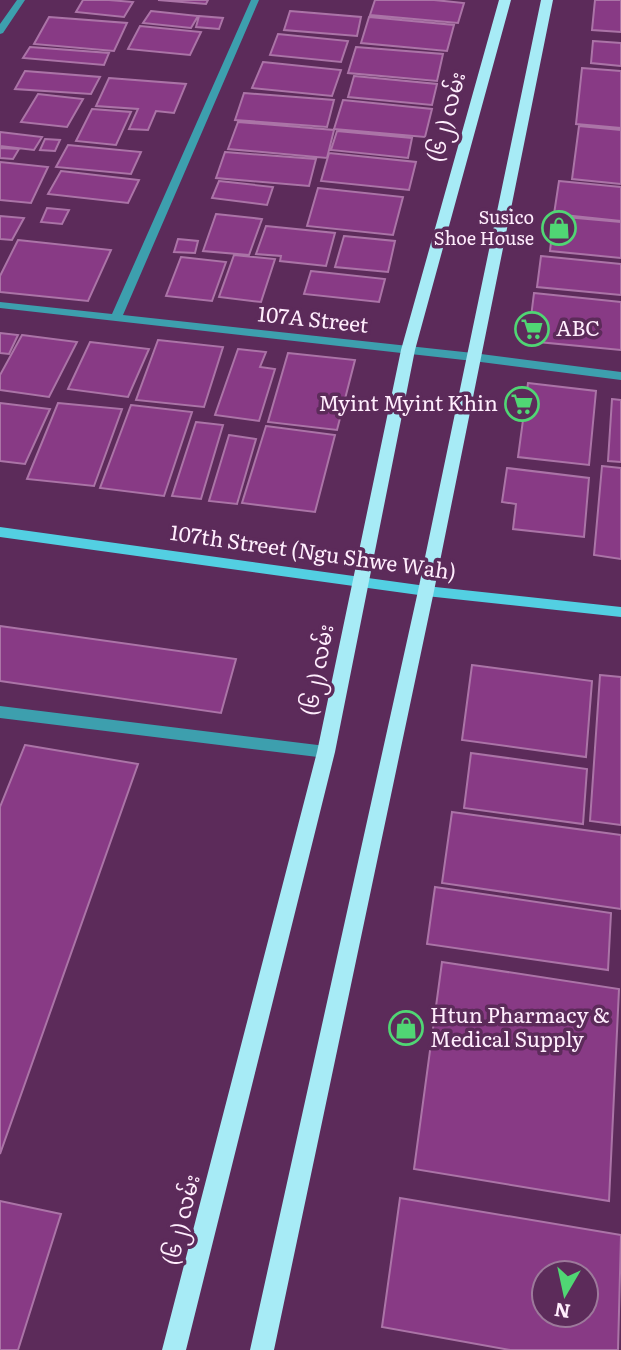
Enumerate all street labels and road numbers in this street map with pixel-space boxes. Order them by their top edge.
street label: (၆၂) လမ်း [418,68,475,166]
street label: 107A Street [256,296,371,339]
street label: 107th Street (Ngu Shwe Wah) [168,515,458,586]
street label: (၆၂) လမ်း [292,621,344,719]
street label: (၆၂) လမ်း [153,1171,210,1269]

